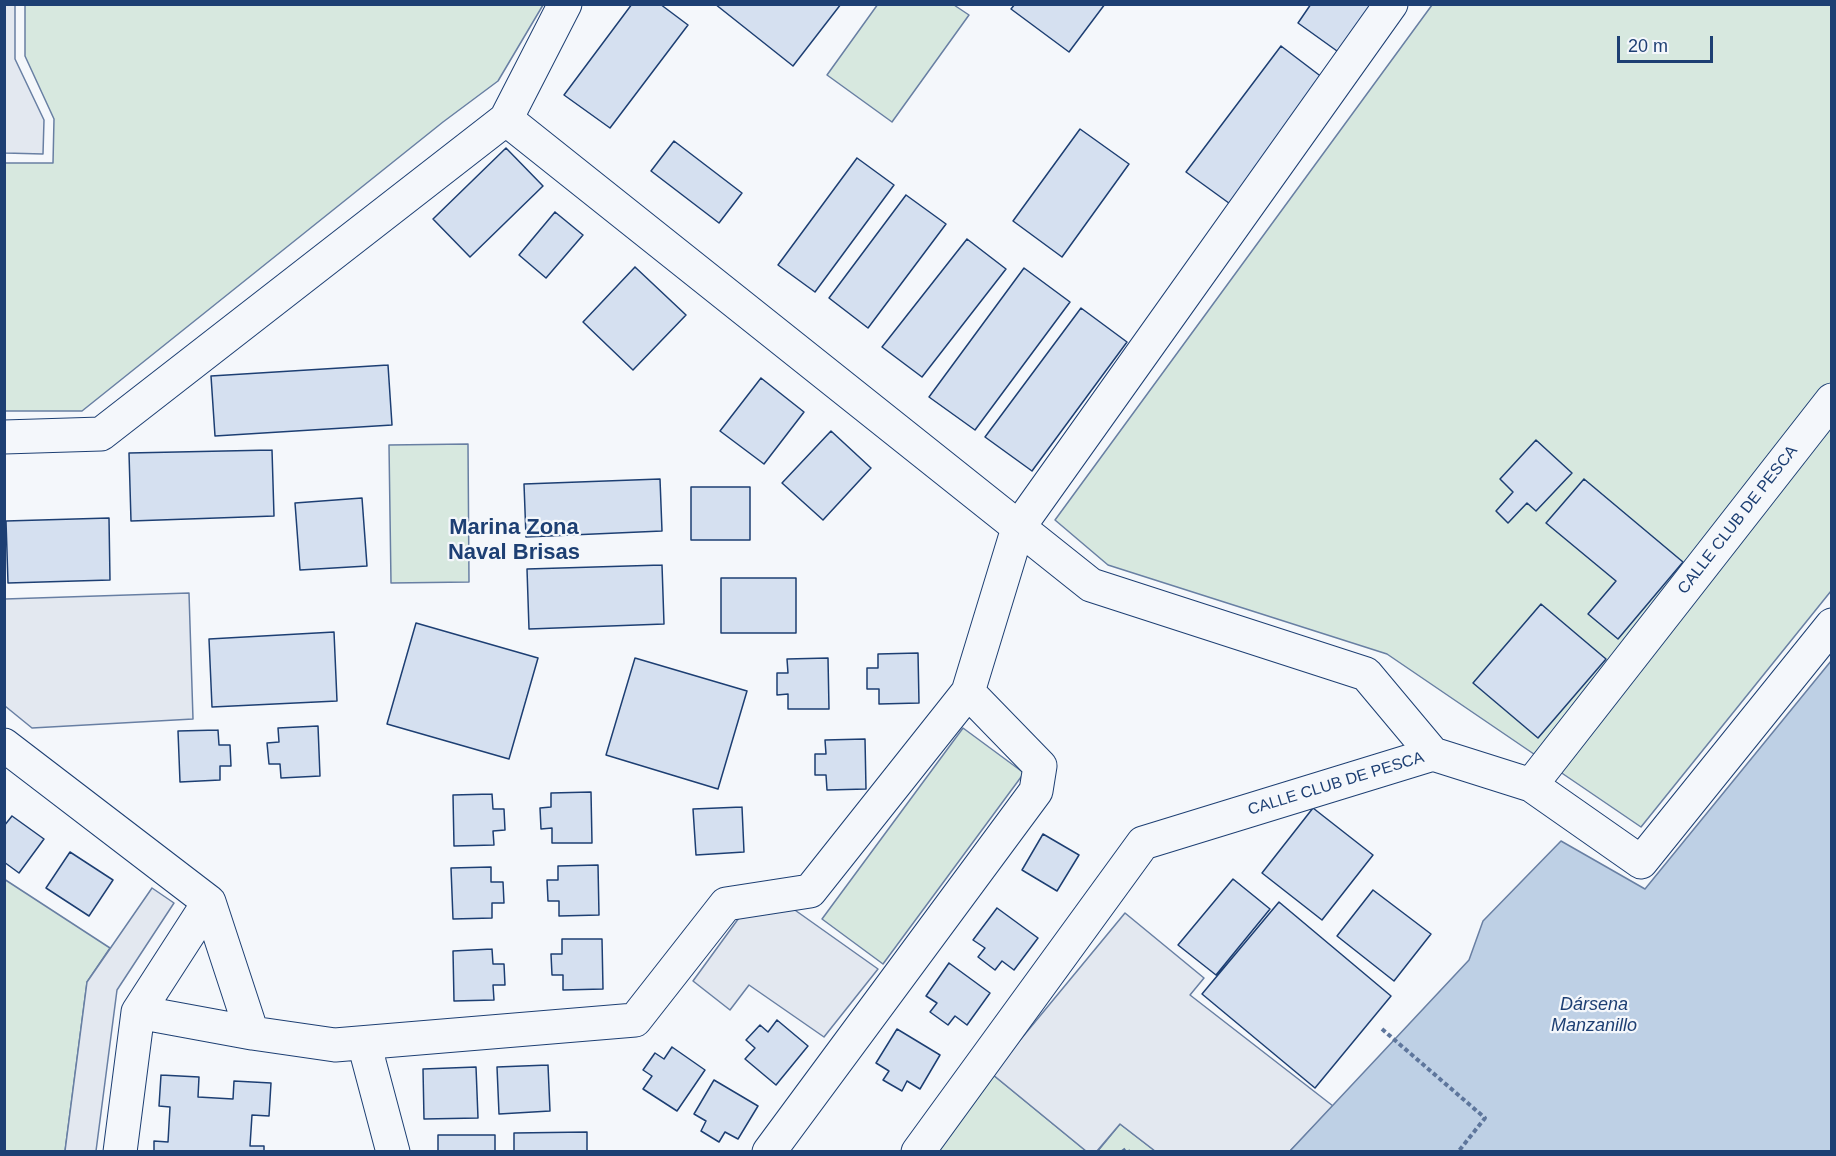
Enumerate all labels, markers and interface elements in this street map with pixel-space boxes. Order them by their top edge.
scale bar [1620,24,1716,62]
text: 20 m [1628,36,1668,56]
street label: CALLE CLUB DE PESCA [1674,442,1802,598]
district label: Marina Zona Naval Brisas [448,515,580,566]
street label: CALLE CLUB DE PESCA [1246,748,1426,820]
water label: Dársena Manzanillo [1551,994,1637,1036]

